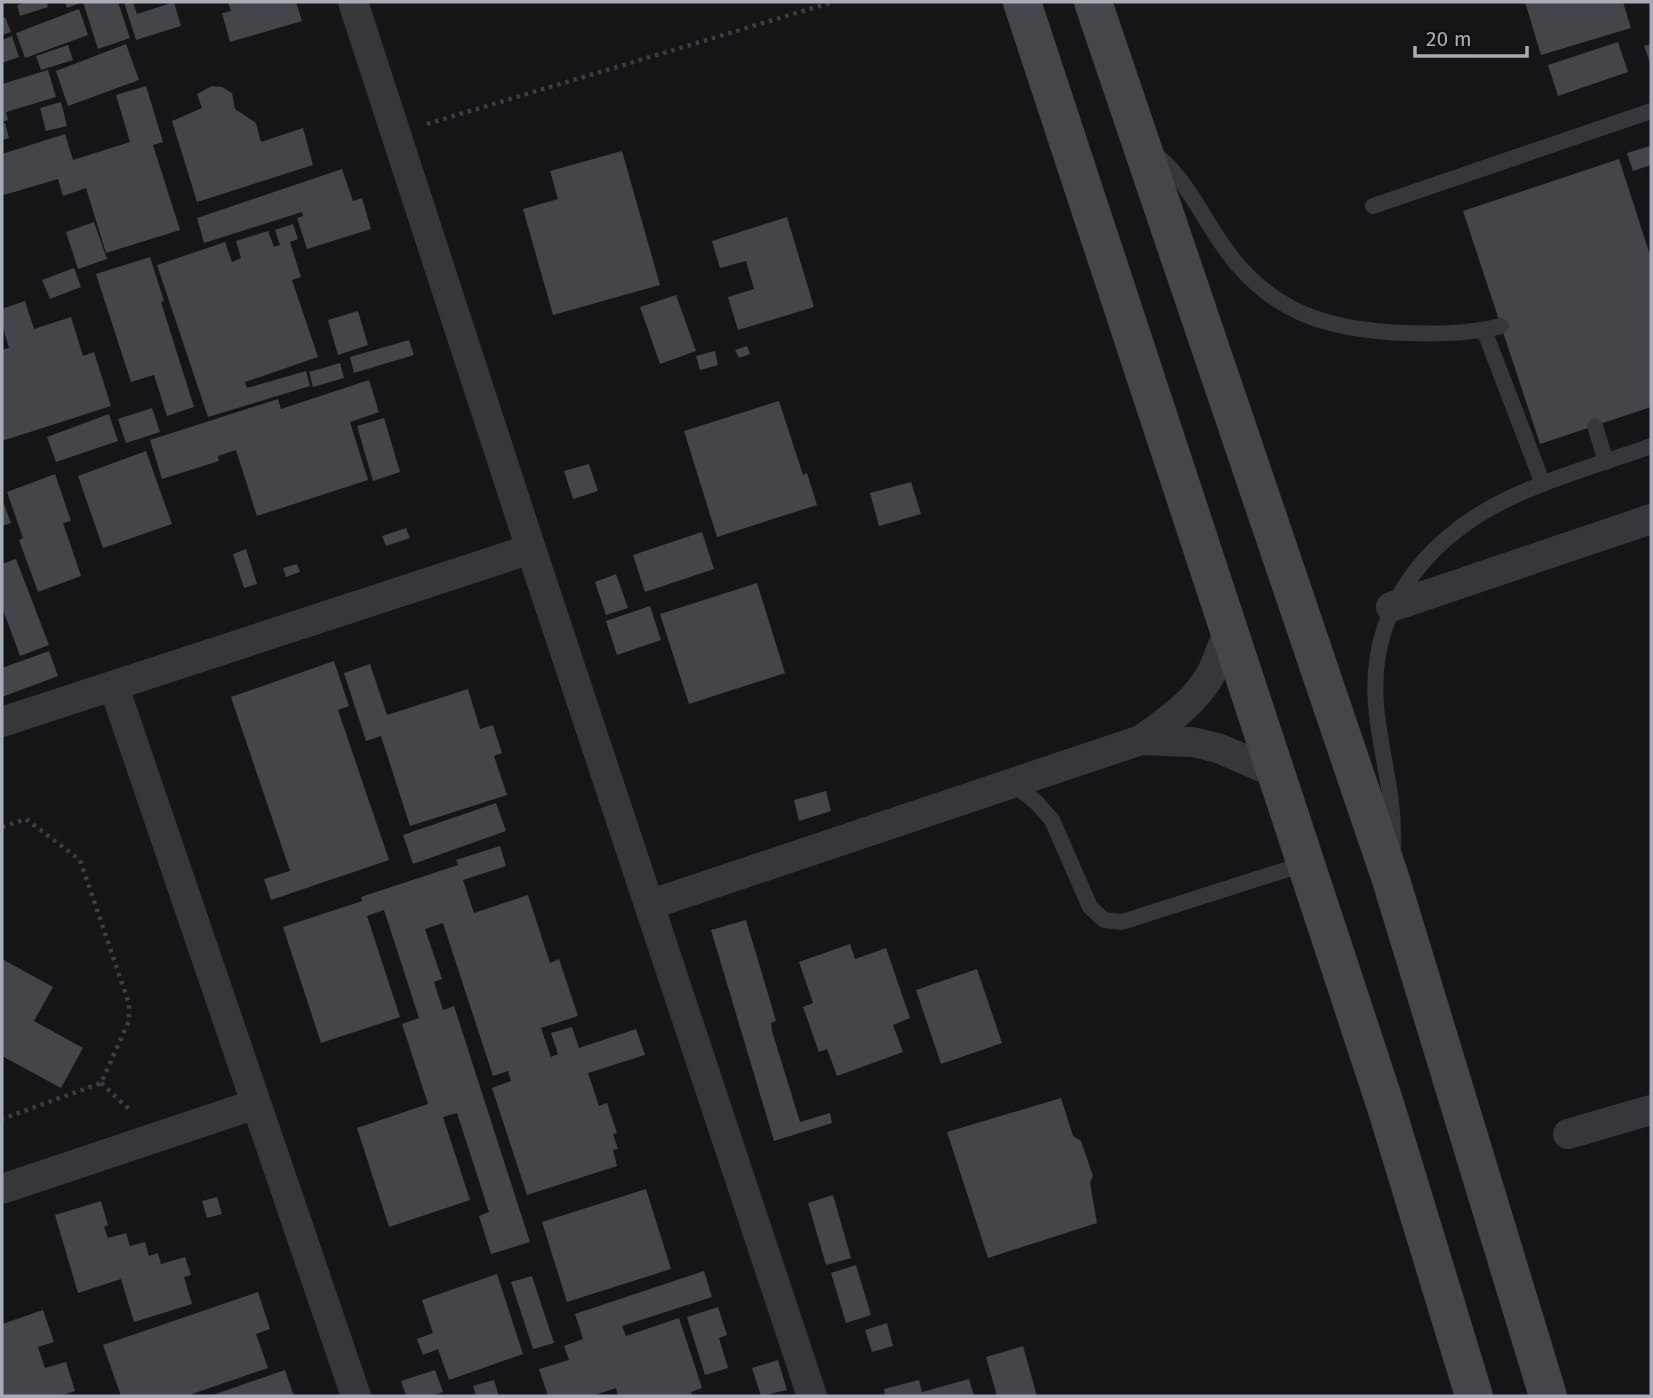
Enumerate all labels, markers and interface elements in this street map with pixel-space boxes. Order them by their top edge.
scale bar [1415,14,1527,58]
text: 20 m [1426,26,1472,52]

